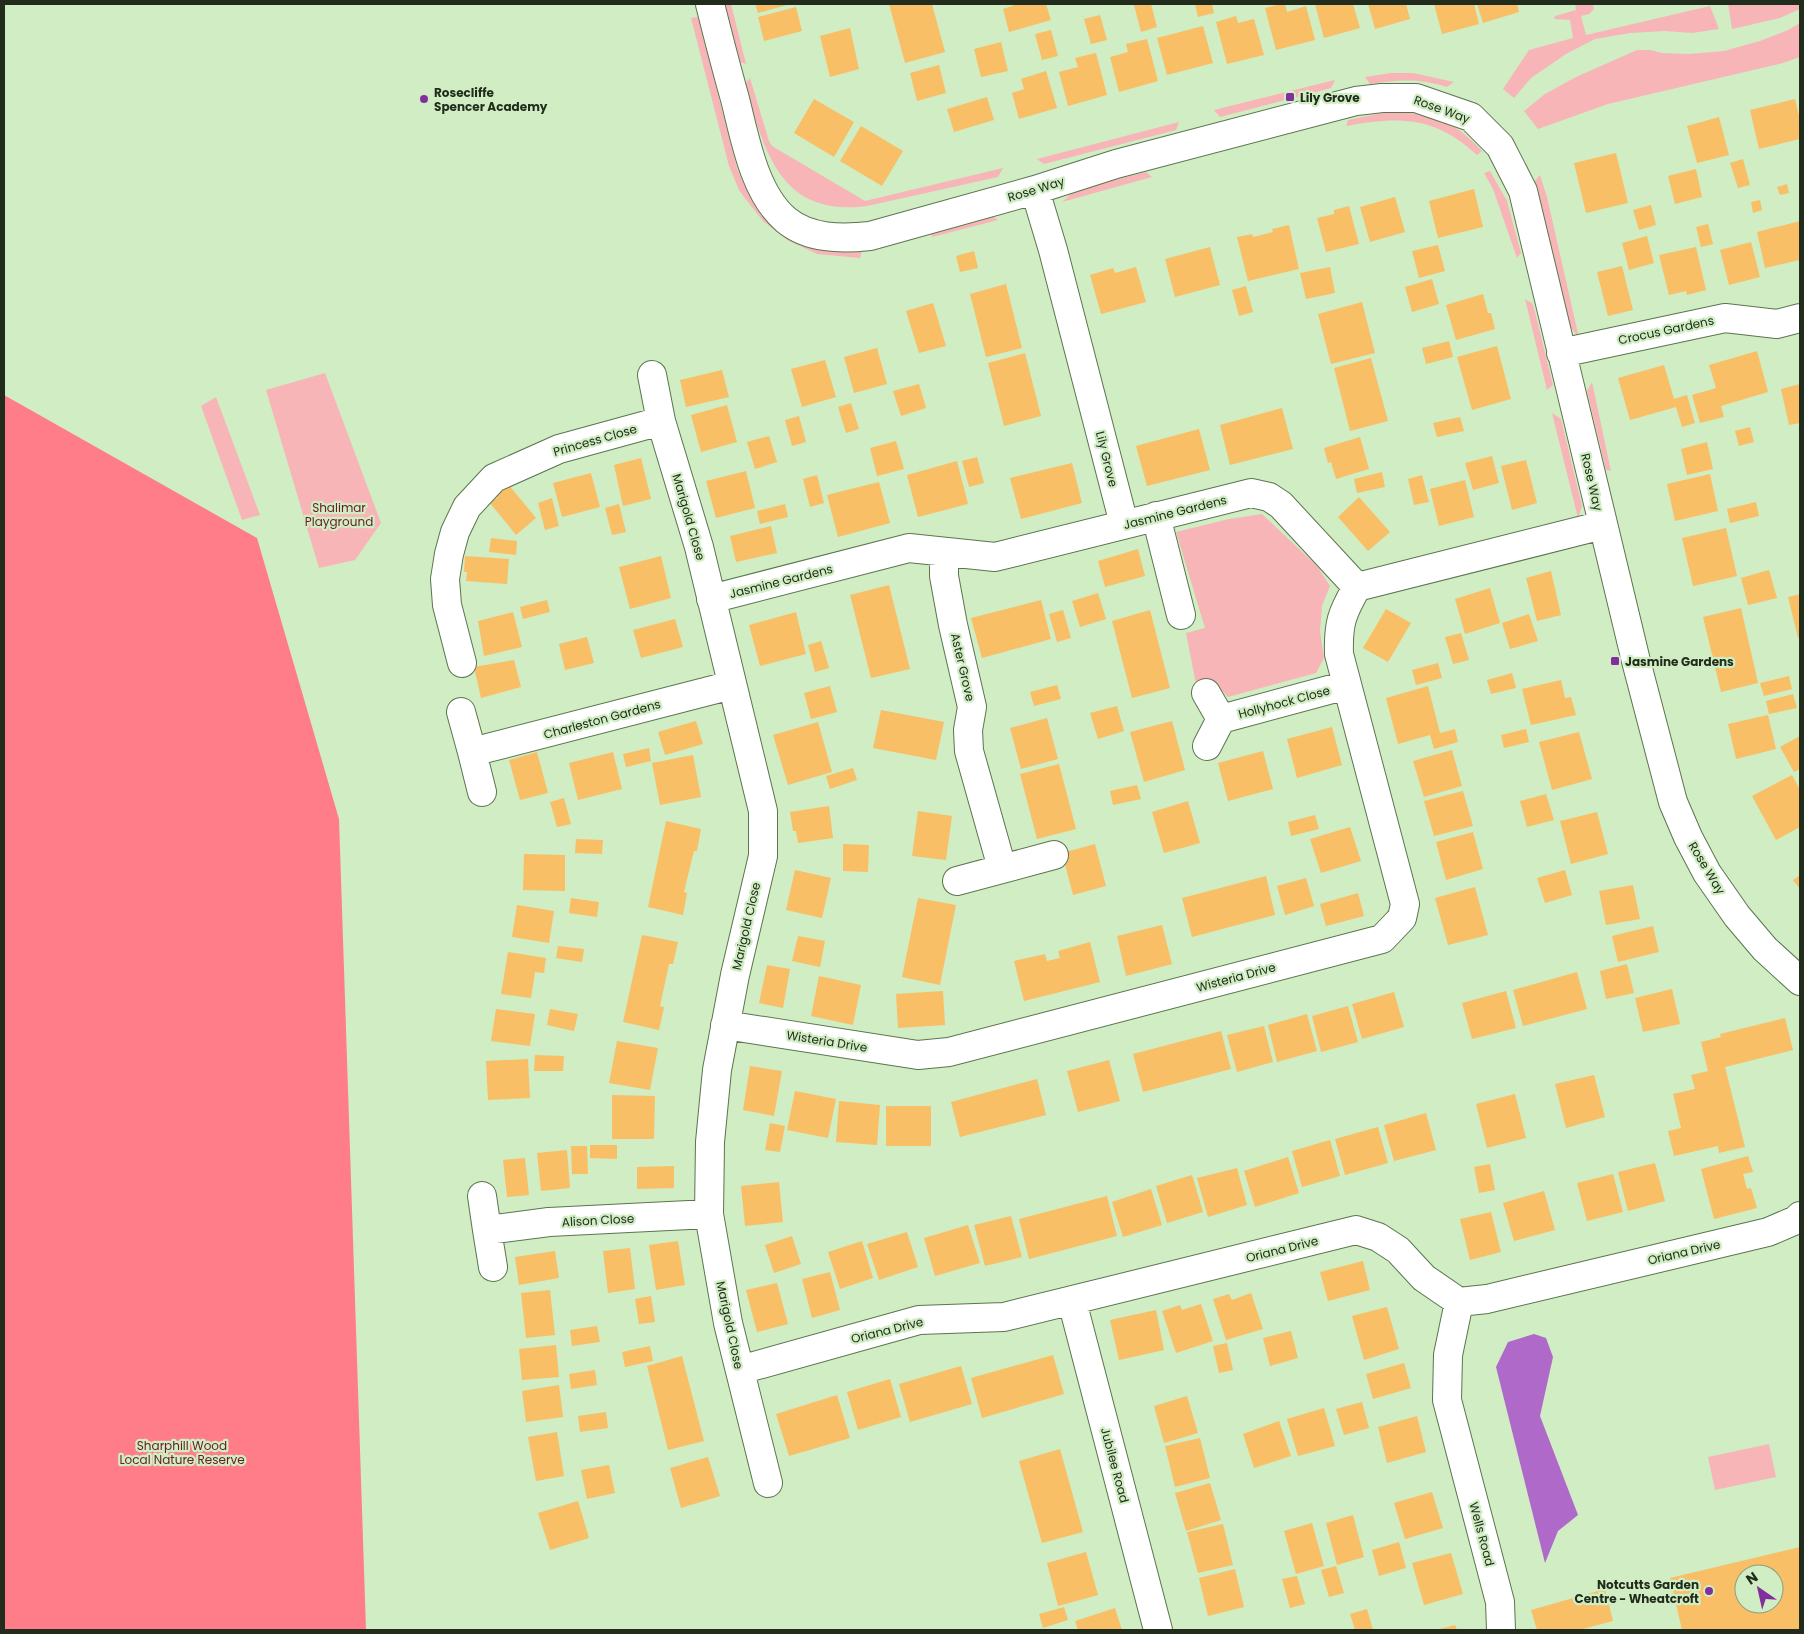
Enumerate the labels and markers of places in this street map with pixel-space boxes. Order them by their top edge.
place label: Rosecliffe Spencer Academy [434,84,548,115]
place label: Lily Grove [1300,89,1360,106]
marker: Lily Grove [1284,91,1296,103]
marker: Rosecliffe Spencer Academy [418,93,430,105]
place label: Jasmine Gardens [1625,653,1734,670]
marker: Jasmine Gardens [1609,655,1621,667]
place label: Notcutts Garden Centre - Wheatcroft [1575,1576,1699,1607]
marker: Notcutts Garden Centre - Wheatcroft [1703,1585,1715,1597]

